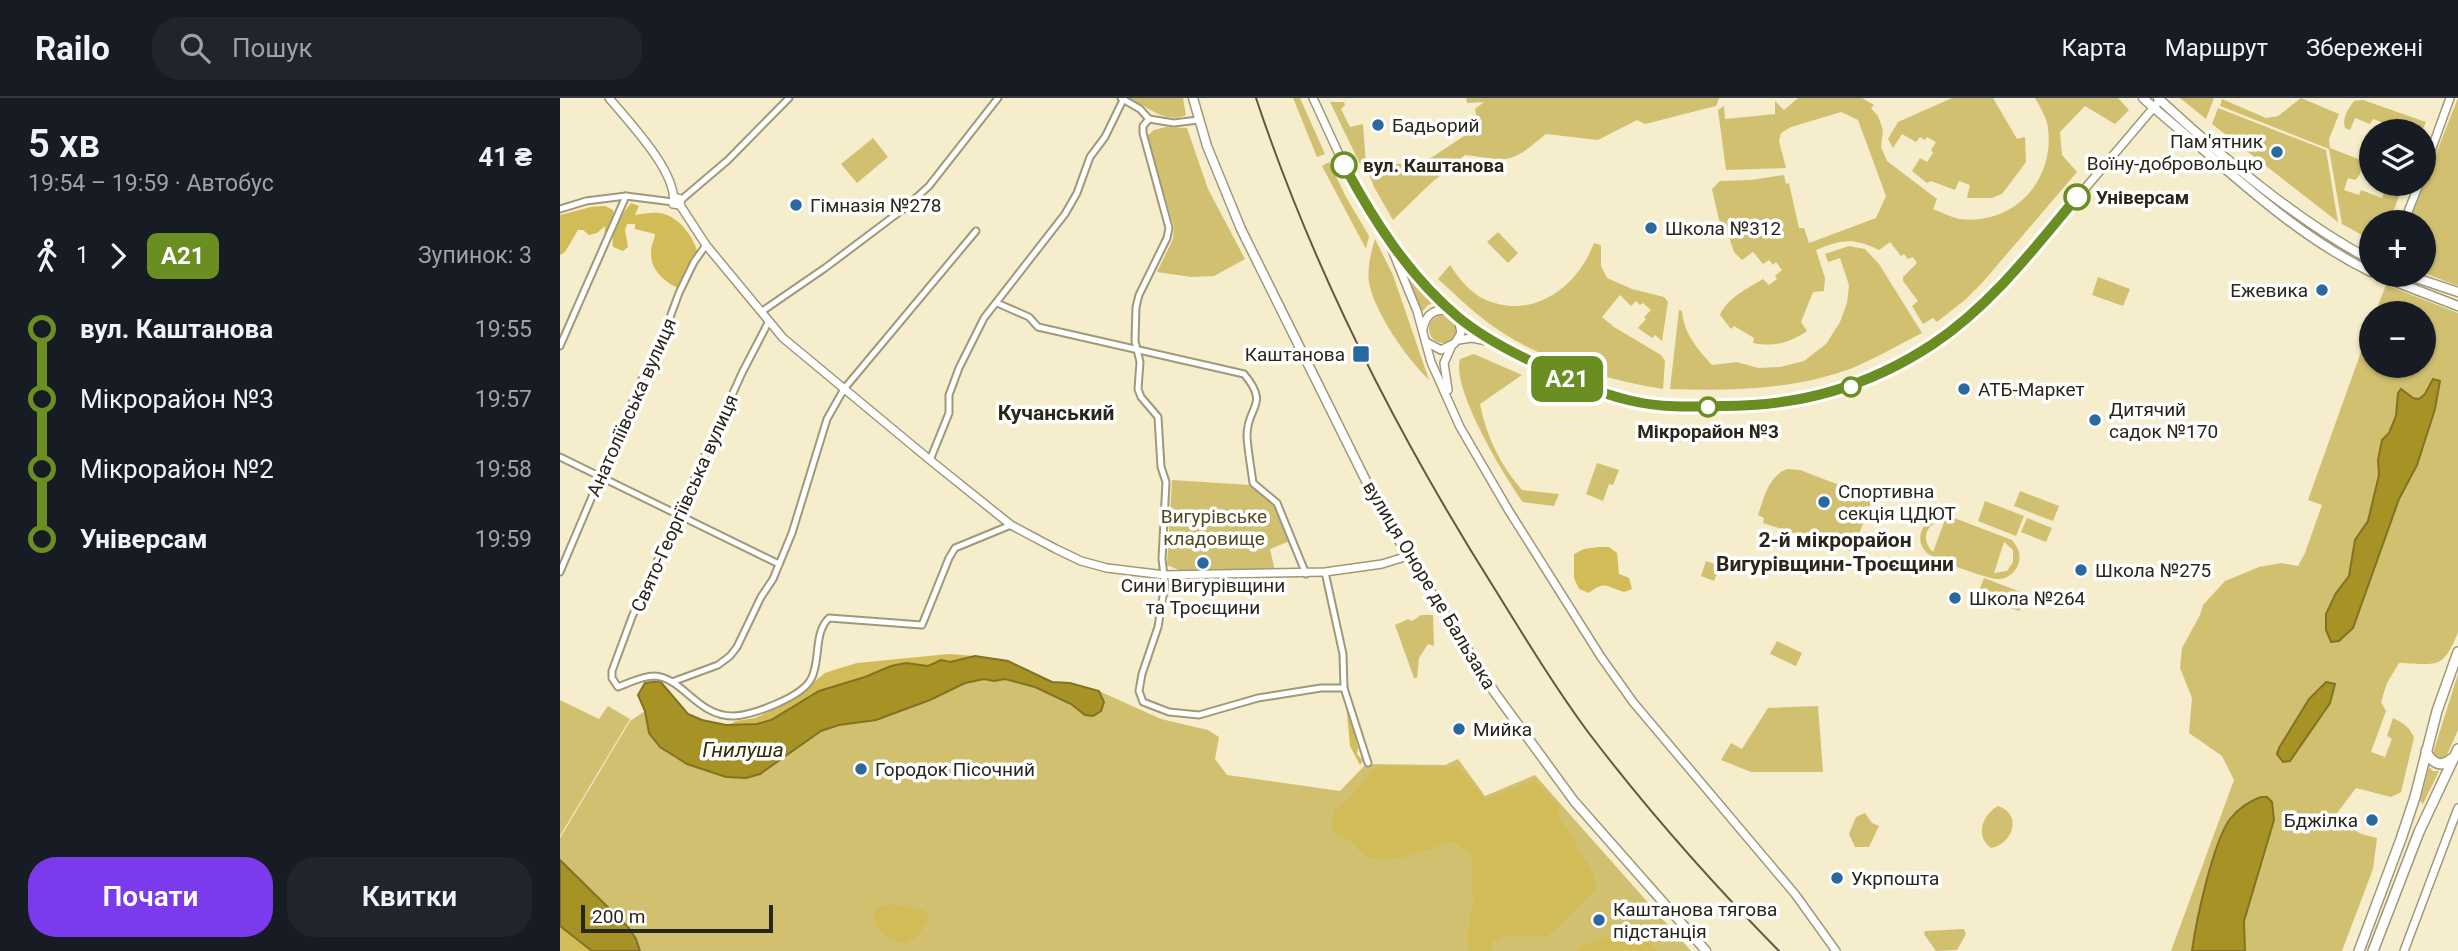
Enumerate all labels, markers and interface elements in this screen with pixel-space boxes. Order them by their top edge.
search box [152,17,642,80]
text: Railo [35,29,110,68]
icon: search [176,29,214,67]
text: Пошук [232,33,313,63]
text: Карта [2061,34,2127,62]
text: Маршрут [2165,34,2268,62]
text: Збережені [2306,34,2423,62]
place label: Бадьорий [1392,114,1480,137]
marker: Бадьорий [1370,117,1386,133]
map controls [2359,119,2436,378]
button: layers [2359,119,2436,196]
text: 5 хв [28,122,100,166]
place label: Пам'ятник Воїну-добровольцю [2087,130,2264,175]
text: 41 ₴ [478,142,532,172]
marker: Пам'ятник Воїну-добровольцю [2269,144,2285,160]
marker: вул. Каштанова [1331,152,1357,178]
place label: вул. Каштанова [1363,154,1504,177]
text: 19:54 – 19:59 · Автобус [28,170,274,197]
marker: Універсам [2064,184,2090,210]
place label: Універсам [2096,186,2189,209]
place label: Гімназія №278 [810,194,942,217]
marker: Гімназія №278 [788,197,804,213]
button: + [2359,210,2436,287]
place label: Школа №312 [1665,217,1781,240]
marker: Школа №312 [1643,220,1659,236]
icon: walk [28,237,66,275]
icon: forward [99,237,137,275]
text: 1 [76,242,89,269]
text: А21 [161,242,205,270]
text: Зупинок: 3 [418,242,532,269]
place label: Ежевика [2230,279,2308,302]
marker: Ежевика [2314,282,2330,298]
button: − [2359,301,2436,378]
text: вул. Каштанова [80,314,273,344]
street label: Анатоліївська вулиця [582,314,681,500]
text: 19:55 [475,316,532,343]
place label: Каштанова [1245,343,1345,366]
marker: Каштанова [1351,344,1371,364]
line badge: А21 [1527,356,1607,402]
text: А21 [1545,365,1589,393]
unlabelled marker [1841,377,1861,397]
place label: АТБ-Маркет [1978,378,2085,401]
marker: АТБ-Маркет [1956,381,1972,397]
text: Мікрорайон №3 [80,384,274,414]
text: 19:57 [475,386,532,413]
street label: Свято-Георгіївська вулиця [626,391,743,616]
marker: Мікрорайон №3 [1698,397,1718,417]
place label: Дитячий садок №170 [2109,398,2218,443]
district label: Кучанський [998,401,1114,425]
marker: Дитячий садок №170 [2087,412,2103,428]
place label: Мікрорайон №3 [1637,420,1779,443]
text: Мікрорайон №2 [80,454,274,484]
text: 19:58 [475,456,532,483]
street label: вулиця Оноре де Бальзака [1358,477,1501,693]
place label: Спортивна секція ЦДЮТ [1838,480,1956,525]
marker: Спортивна секція ЦДЮТ [1816,494,1832,510]
park label: Вигурівське кладовище [1161,505,1267,550]
text: Універсам [80,524,207,554]
text: 19:59 [475,526,532,553]
district label: 2-й мікрорайон Вигурівщини-Троєщини [1716,528,1954,576]
marker: Сини Вигурівщини та Троєщини [1195,555,1211,571]
place label: Школа №275 [2095,559,2211,582]
marker: Школа №275 [2073,562,2089,578]
place label: Сини Вигурівщини та Троєщини [1121,574,1285,619]
place label: Школа №264 [1969,587,2086,610]
marker: Школа №264 [1947,590,1963,606]
place label: Мийка [1473,718,1532,741]
marker: Мийка [1451,721,1467,737]
water label: Гнилуша [702,738,784,762]
place label: Городок Пісочний [875,758,1035,781]
marker: Городок Пісочний [853,761,869,777]
place label: Бджілка [2284,809,2358,832]
marker: Бджілка [2364,812,2380,828]
button: Почати [28,857,273,937]
button: Квитки [287,857,532,937]
place label: Укрпошта [1851,867,1939,890]
marker: Укрпошта [1829,870,1845,886]
place label: Каштанова тягова пiдстанцiя [1613,898,1777,943]
scale bar [581,902,774,934]
text: 200 m [592,905,645,928]
marker: Каштанова тягова пiдстанцiя [1591,912,1607,928]

